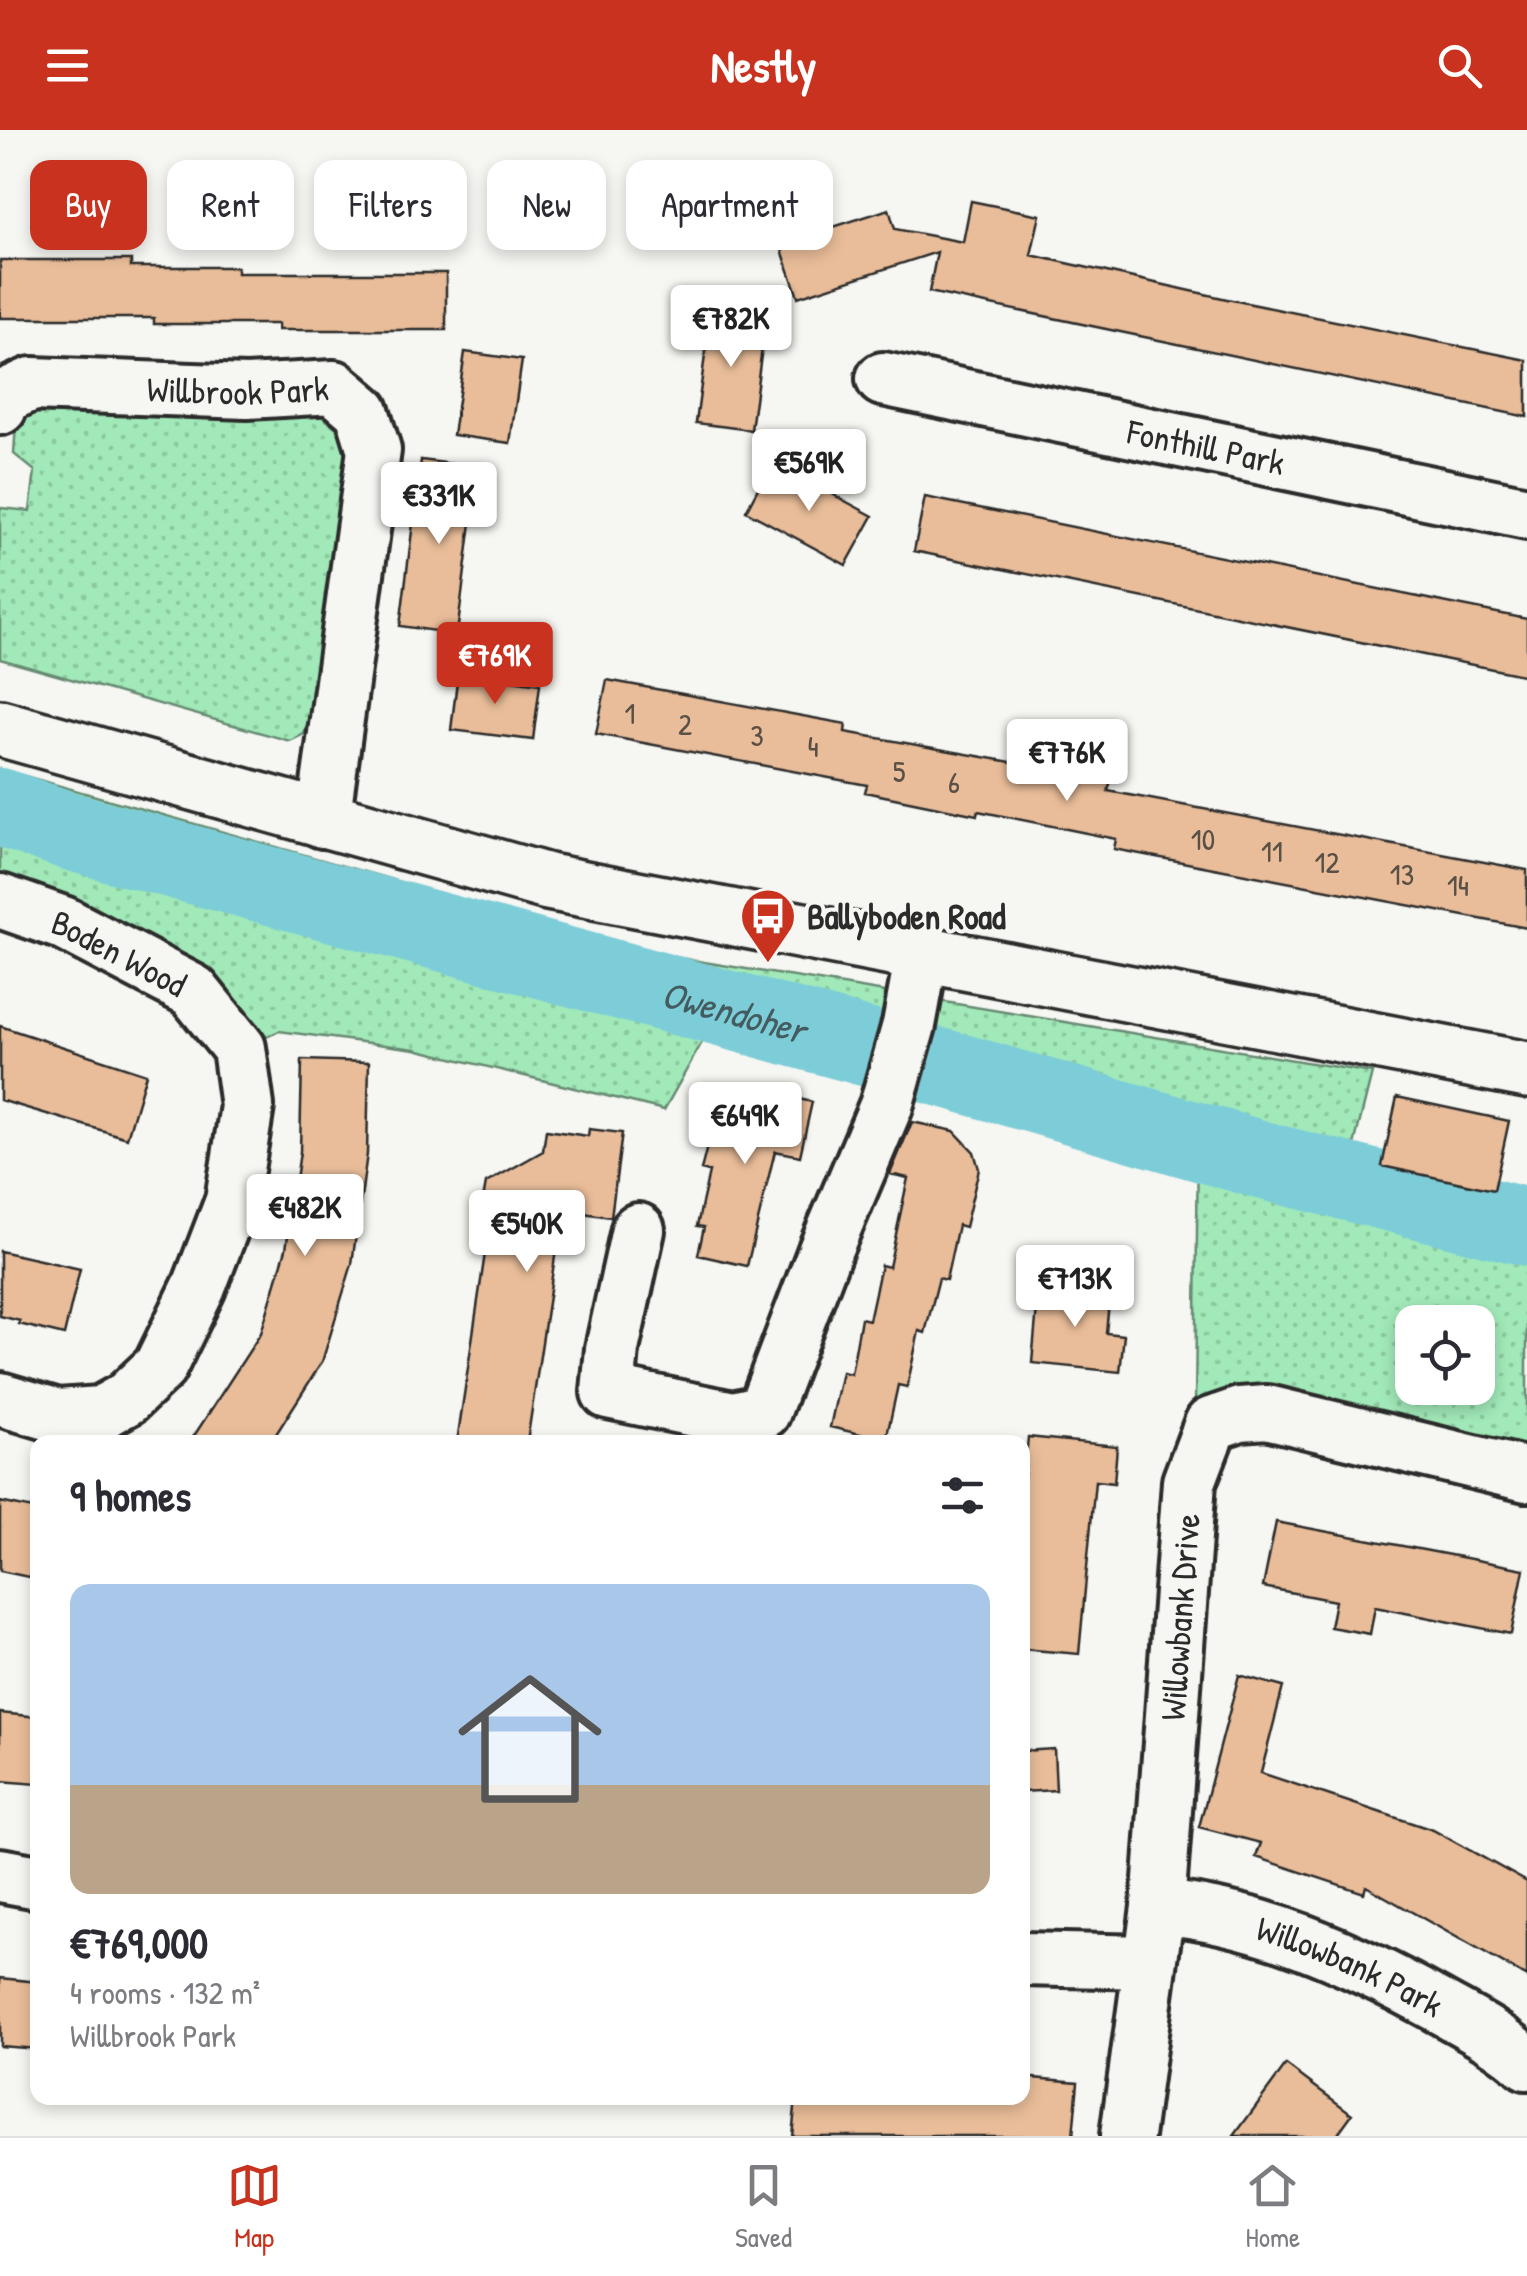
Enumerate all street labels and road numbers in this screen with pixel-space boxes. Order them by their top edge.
street label: Willbrook Park [146,364,330,416]
street label: Fonthill Park [1122,407,1289,485]
street label: Boden Wood [46,897,195,1007]
street label: Willowbank Drive [1148,1512,1210,1722]
street label: Willowbank Park [1251,1904,1452,2028]

